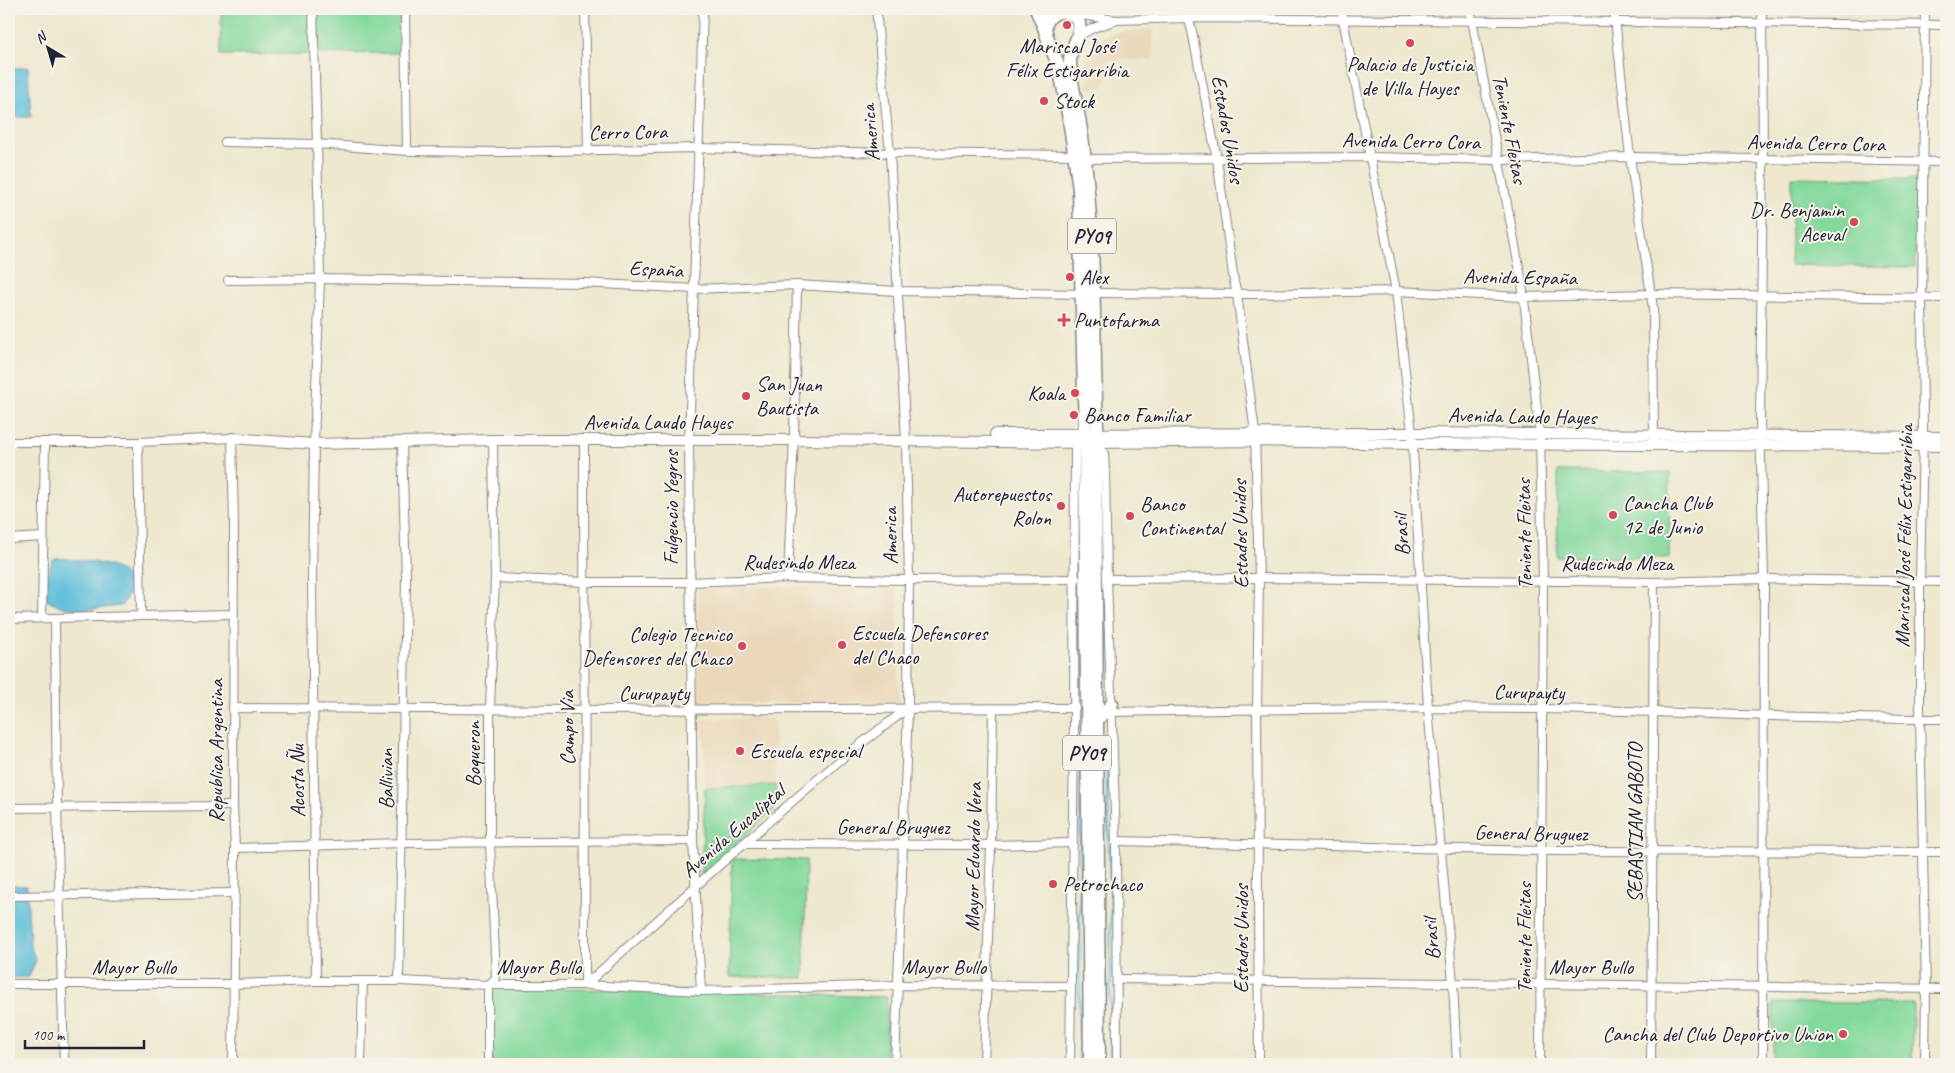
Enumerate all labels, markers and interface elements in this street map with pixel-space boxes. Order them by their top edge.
marker: Mariscal José Félix Estigarribia [1061,19,1073,31]
north arrow [22,22,72,72]
text: N [32,27,51,48]
place label: Mariscal José Félix Estigarribia [1006,33,1130,83]
marker: Palacio de Justicia de Villa Hayes [1404,37,1416,49]
place label: Palacio de Justicia de Villa Hayes [1347,51,1476,101]
street label: Teniente Fleitas [1487,72,1534,188]
street label: Estados Unidos [1206,73,1251,187]
place label: Stock [1054,88,1095,114]
marker: Stock [1038,95,1050,107]
street label: America [854,101,885,163]
street label: Cerro Cora [588,118,669,146]
street label: Avenida Cerro Cora [1342,127,1482,155]
street label: Avenida Cerro Cora [1747,129,1887,157]
place label: Dr. Benjamin Aceval [1750,197,1847,247]
marker: Dr. Benjamin Aceval [1848,216,1860,228]
road number: PY09 [1068,218,1116,254]
street label: España [628,255,685,283]
street label: Avenida España [1463,263,1579,291]
place label: Alex [1080,264,1110,290]
marker: Alex [1064,271,1076,283]
place label: Puntofarma [1074,307,1161,333]
marker: Puntofarma [1058,314,1070,326]
place label: San Juan Bautista [756,371,823,421]
place label: Koala [1028,380,1067,406]
marker: Koala [1069,387,1081,399]
marker: San Juan Bautista [740,390,752,402]
place label: Banco Familiar [1084,402,1192,428]
street label: Avenida Laudo Hayes [1448,402,1598,430]
street label: Avenida Laudo Hayes [584,409,734,435]
marker: Banco Familiar [1068,409,1080,421]
street label: Mariscal José Félix Estigarribia [1889,422,1919,648]
street label: Fulgencio Yegros [658,449,684,565]
street label: Teniente Fleitas [1510,477,1538,590]
street label: Estados Unidos [1226,478,1254,589]
place label: Autorepuestos Rolon [953,481,1053,531]
place label: Cancha Club 12 de Junio [1623,490,1714,540]
place label: Banco Continental [1140,491,1227,541]
marker: Autorepuestos Rolon [1055,500,1067,512]
street label: America [876,505,903,565]
marker: Cancha Club 12 de Junio [1607,509,1619,521]
marker: Banco Continental [1124,510,1136,522]
street label: Brasil [1386,510,1415,557]
street label: Rudesindo Meza [743,549,857,575]
street label: Rudecindo Meza [1561,550,1675,576]
place label: Escuela Defensores del Chaco [852,620,989,670]
place label: Colegio Tecnico Defensores del Chaco [582,621,734,671]
marker: Escuela Defensores del Chaco [836,639,848,651]
marker: Colegio Tecnico Defensores del Chaco [736,640,748,652]
street label: Republica Argentina [203,678,229,823]
street label: Curupayty [1493,678,1566,706]
street label: Curupayty [619,680,691,706]
street label: Campo Via [554,689,580,765]
street label: Boqueron [460,720,486,787]
road number: PY09 [1063,736,1111,770]
place label: Escuela especial [750,738,864,764]
street label: SEBASTIAN GABOTO [1622,741,1648,903]
street label: Acosta Ñu [283,743,311,818]
marker: Escuela especial [734,745,746,757]
street label: Ballivian [373,748,399,809]
street label: Avenida Eucaliptal [676,776,793,883]
street label: Mayor Eduardo Vera [959,780,987,932]
street label: General Bruguez [836,814,951,840]
street label: General Bruguez [1474,819,1589,847]
place label: Petrochaco [1063,871,1144,897]
marker: Petrochaco [1047,878,1059,890]
street label: Teniente Fleitas [1511,881,1537,993]
street label: Estados Unidos [1228,883,1254,993]
street label: Brasil [1416,913,1446,961]
street label: Mayor Bullo [92,954,178,980]
street label: Mayor Bullo [497,954,583,980]
street label: Mayor Bullo [902,954,988,980]
street label: Mayor Bullo [1549,954,1635,980]
scale bar [25,1018,144,1050]
place label: Cancha del Club Deportivo Union [1602,1021,1834,1047]
text: 100 m [32,1026,66,1045]
marker: Cancha del Club Deportivo Union [1837,1028,1849,1040]

